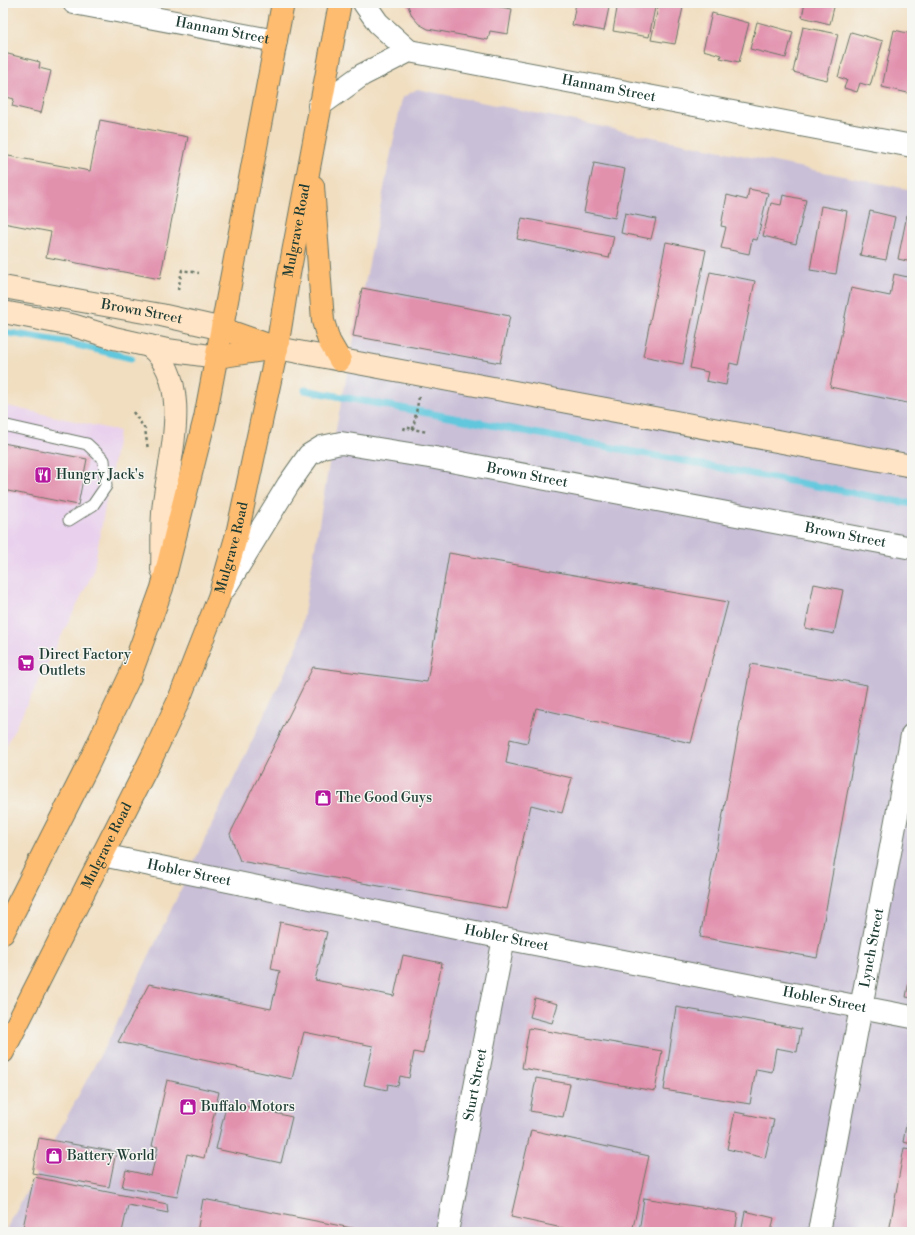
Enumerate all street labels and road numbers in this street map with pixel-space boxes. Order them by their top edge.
street label: Hannam Street [174,13,271,49]
street label: Hannam Street [560,71,657,106]
street label: Mulgrave Road [280,183,315,279]
street label: Brown Street [99,295,184,329]
street label: Brown Street [484,459,569,492]
street label: Mulgrave Road [211,500,253,596]
street label: Brown Street [802,519,888,552]
street label: Mulgrave Road [78,800,136,892]
street label: Hobler Street [146,856,233,890]
street label: Lynch Street [856,907,888,989]
street label: Hobler Street [463,921,550,955]
street label: Hobler Street [781,983,868,1017]
street label: Sturt Street [460,1047,491,1122]

